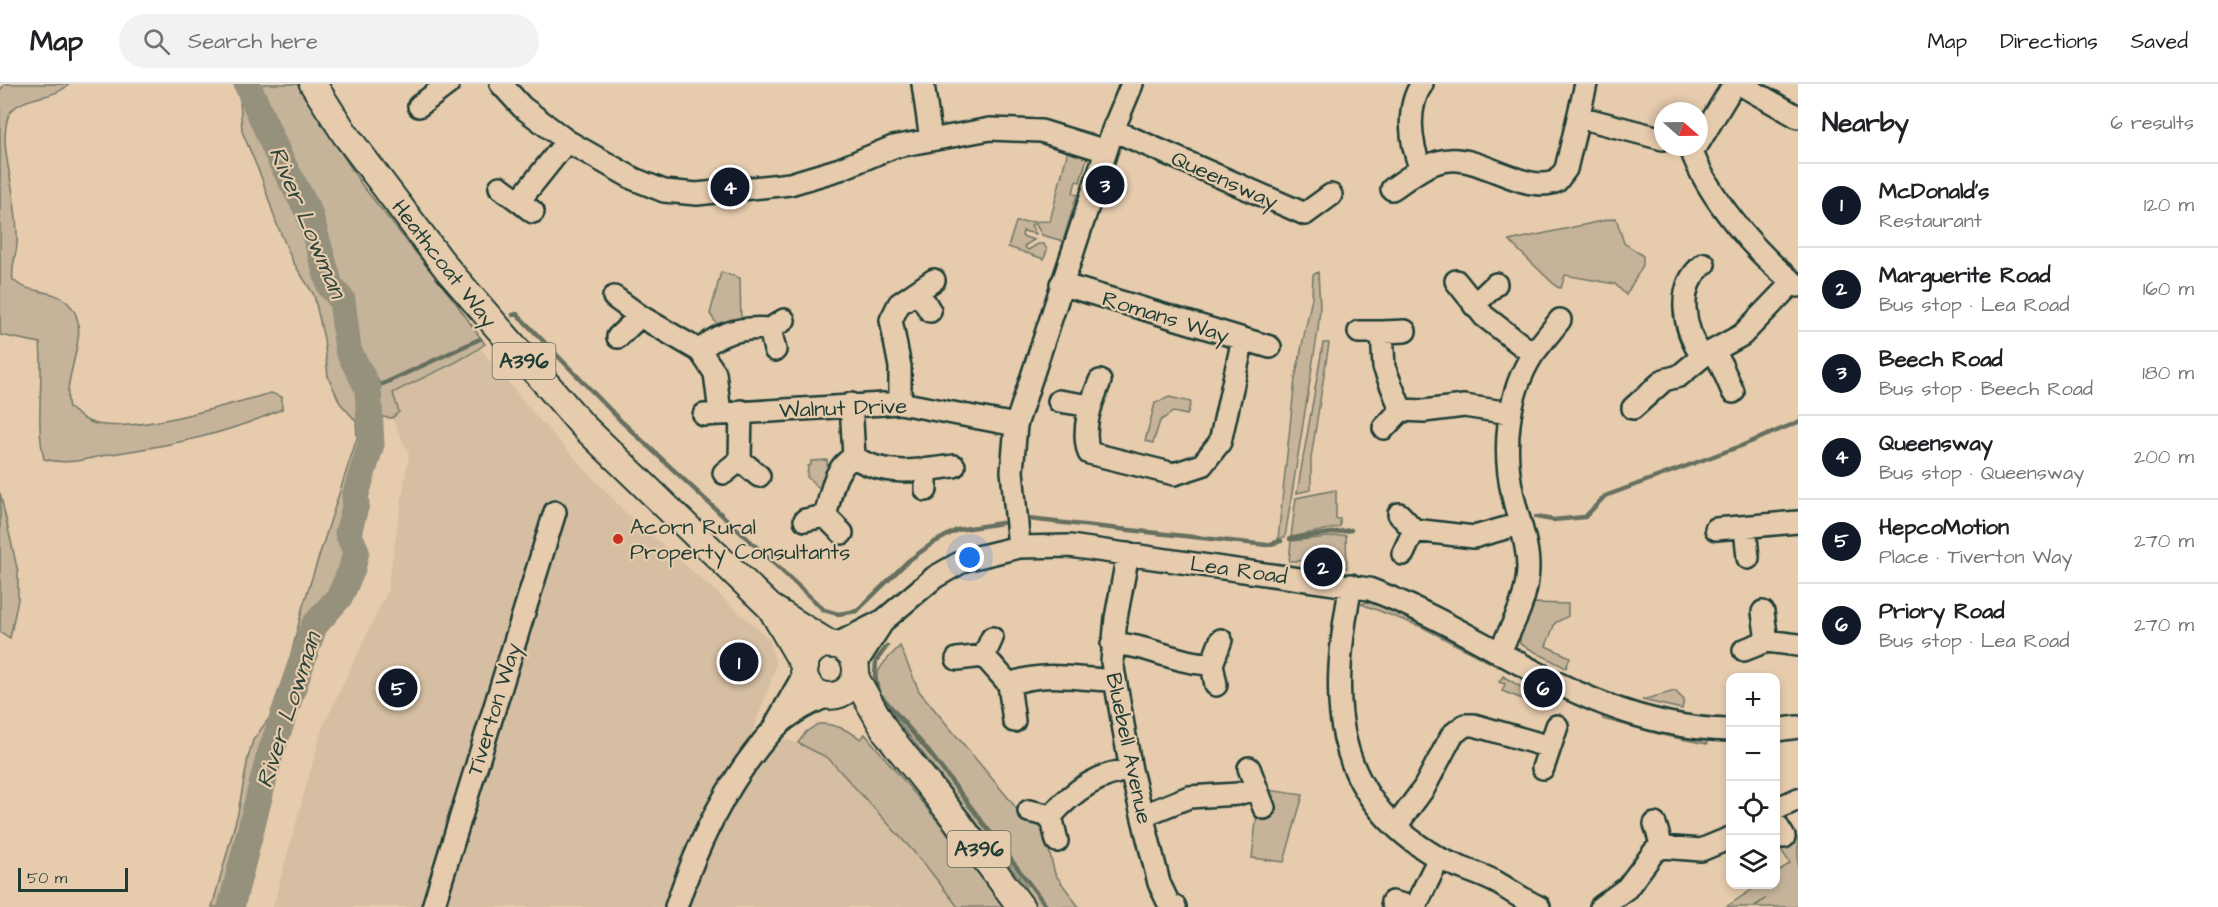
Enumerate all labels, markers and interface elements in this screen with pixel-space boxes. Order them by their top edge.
search box [119,14,539,68]
text: Map [30,22,83,61]
icon: search [140,25,173,58]
text: Search here [188,26,318,57]
text: Map [1927,27,1967,56]
text: Directions [2000,27,2098,56]
text: Saved [2131,27,2188,56]
north arrow [1654,102,1708,156]
text: Nearby [1822,105,1909,141]
text: 6 results [2110,109,2194,137]
water label: River Lowman [260,141,355,305]
street label: Queensway [1166,143,1283,219]
pin: 3 [1086,162,1124,208]
pin: 4 [710,164,750,210]
text: McDonald's [1879,176,1989,207]
text: 1 [1840,191,1843,219]
text: 120 m [2144,191,2194,219]
street label: Heathcoat Way [383,193,504,335]
text: Restaurant [1879,207,1982,235]
text: Marguerite Road [1879,260,2051,291]
text: 2 [1836,275,1847,303]
text: 160 m [2143,275,2194,303]
street label: Romans Way [1098,283,1233,352]
text: Bus stop · Lea Road [1879,291,2070,319]
road number: A396 [492,343,556,379]
text: Beech Road [1879,344,2003,375]
text: 3 [1836,359,1847,387]
text: 180 m [2142,359,2194,387]
text: Bus stop · Beech Road [1879,375,2093,403]
street label: Walnut Drive [778,391,908,426]
text: Queensway [1879,428,1993,459]
text: 4 [1835,443,1848,471]
text: 200 m [2134,443,2194,471]
text: Bus stop · Queensway [1879,459,2084,487]
place label: Acorn Rural Property Consultants [630,512,850,569]
text: HepcoMotion [1879,512,2009,543]
text: 5 [1834,527,1849,555]
text: 270 m [2134,527,2194,555]
marker: Acorn Rural Property Consultants [611,532,625,546]
your location [955,543,984,572]
text: Place · Tiverton Way [1879,543,2072,571]
pin: 2 [1304,544,1342,590]
street label: Lea Road [1188,548,1289,593]
text: Priory Road [1879,596,2004,627]
text: 6 [1835,611,1848,639]
text: 270 m [2134,611,2194,639]
water label: River Lowman [248,626,331,792]
text: Bus stop · Lea Road [1879,627,2070,655]
street label: Tiverton Way [460,639,530,780]
pin: 1 [720,640,758,684]
pin: 5 [378,666,418,710]
pin: 6 [1524,666,1562,710]
street label: Bluebell Avenue [1097,670,1160,827]
map controls [1726,673,1780,889]
button: + [1726,673,1780,727]
button: − [1726,727,1780,781]
button: locate [1726,781,1780,835]
road number: A396 [948,831,1010,867]
button: layers [1726,835,1780,889]
scale bar [18,865,128,892]
text: 50 m [27,867,67,889]

